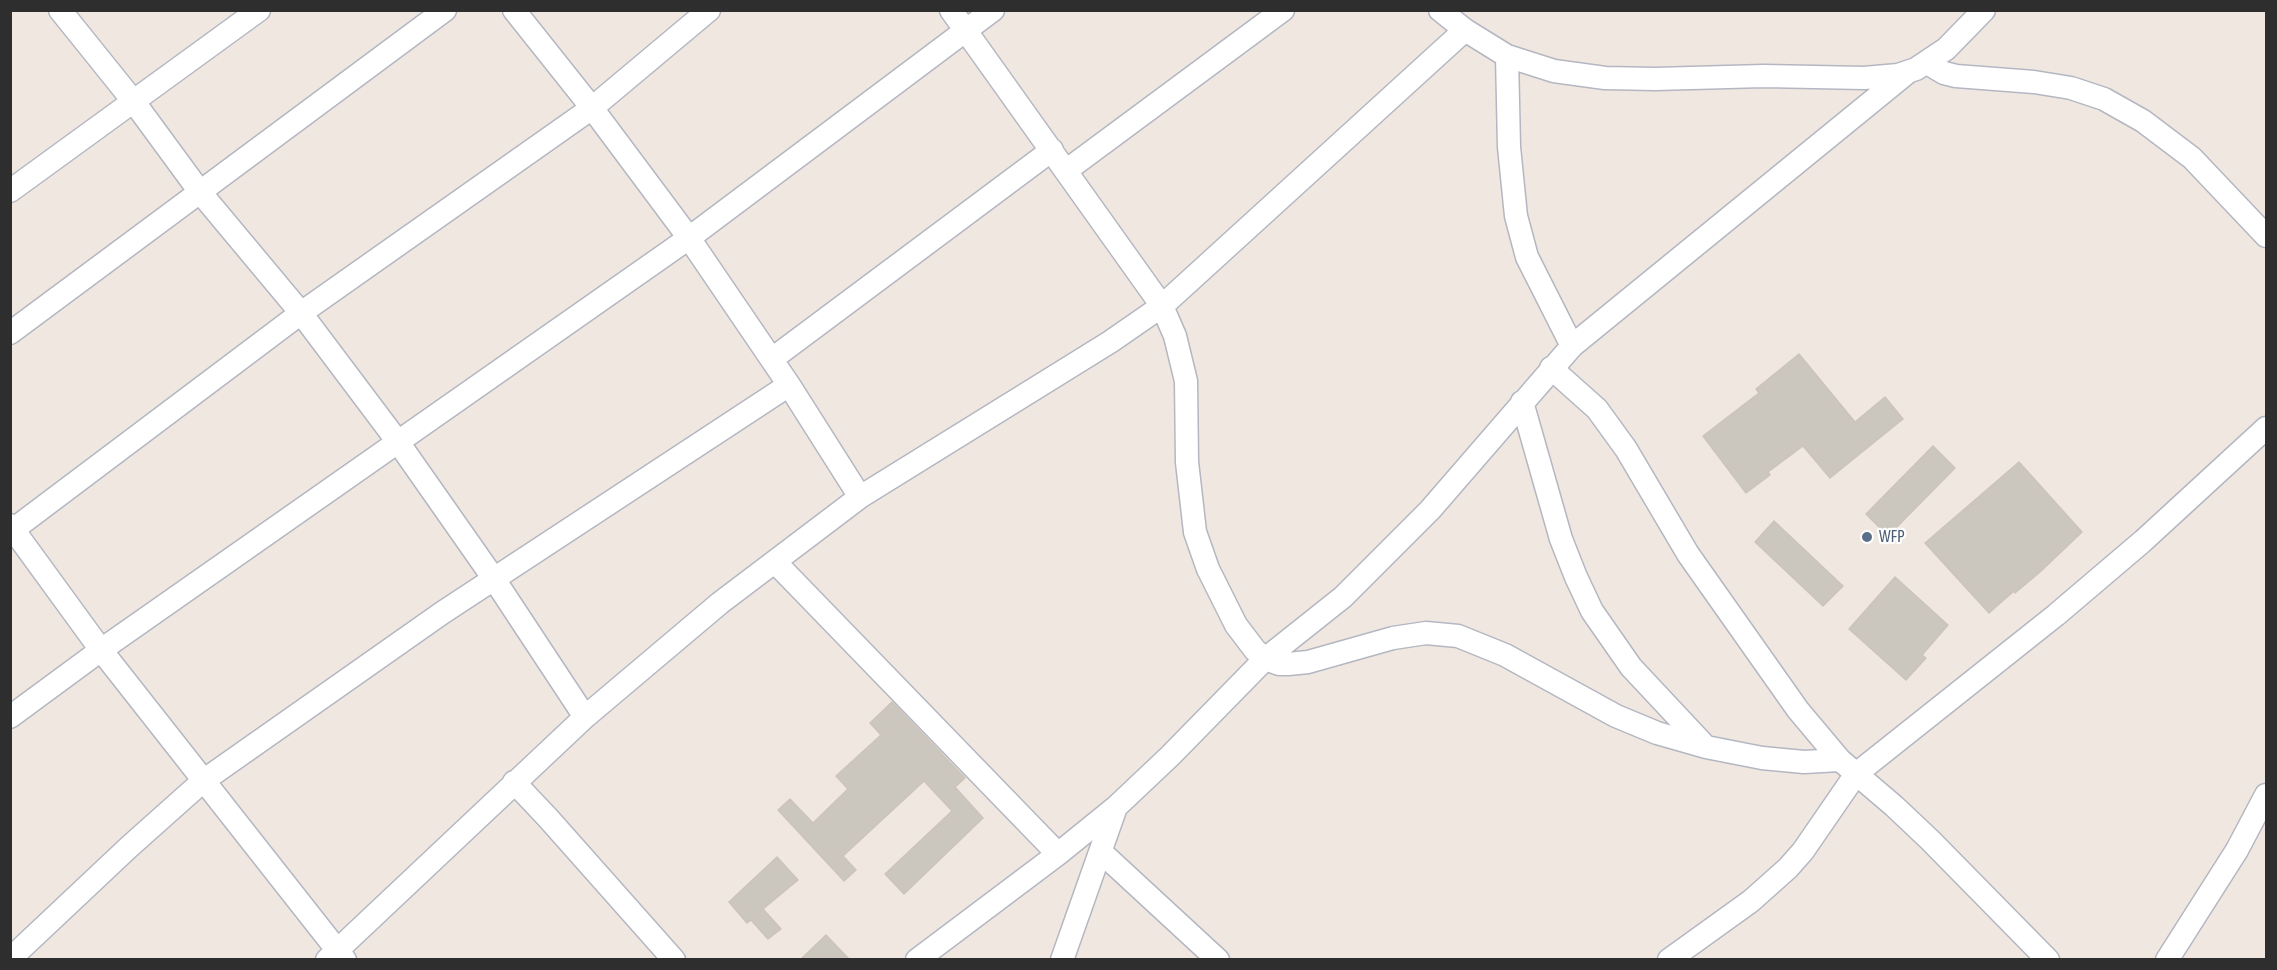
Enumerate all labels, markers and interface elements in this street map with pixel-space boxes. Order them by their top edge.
place label: WFP [1879,527,1905,547]
marker: WFP [1860,530,1874,544]

